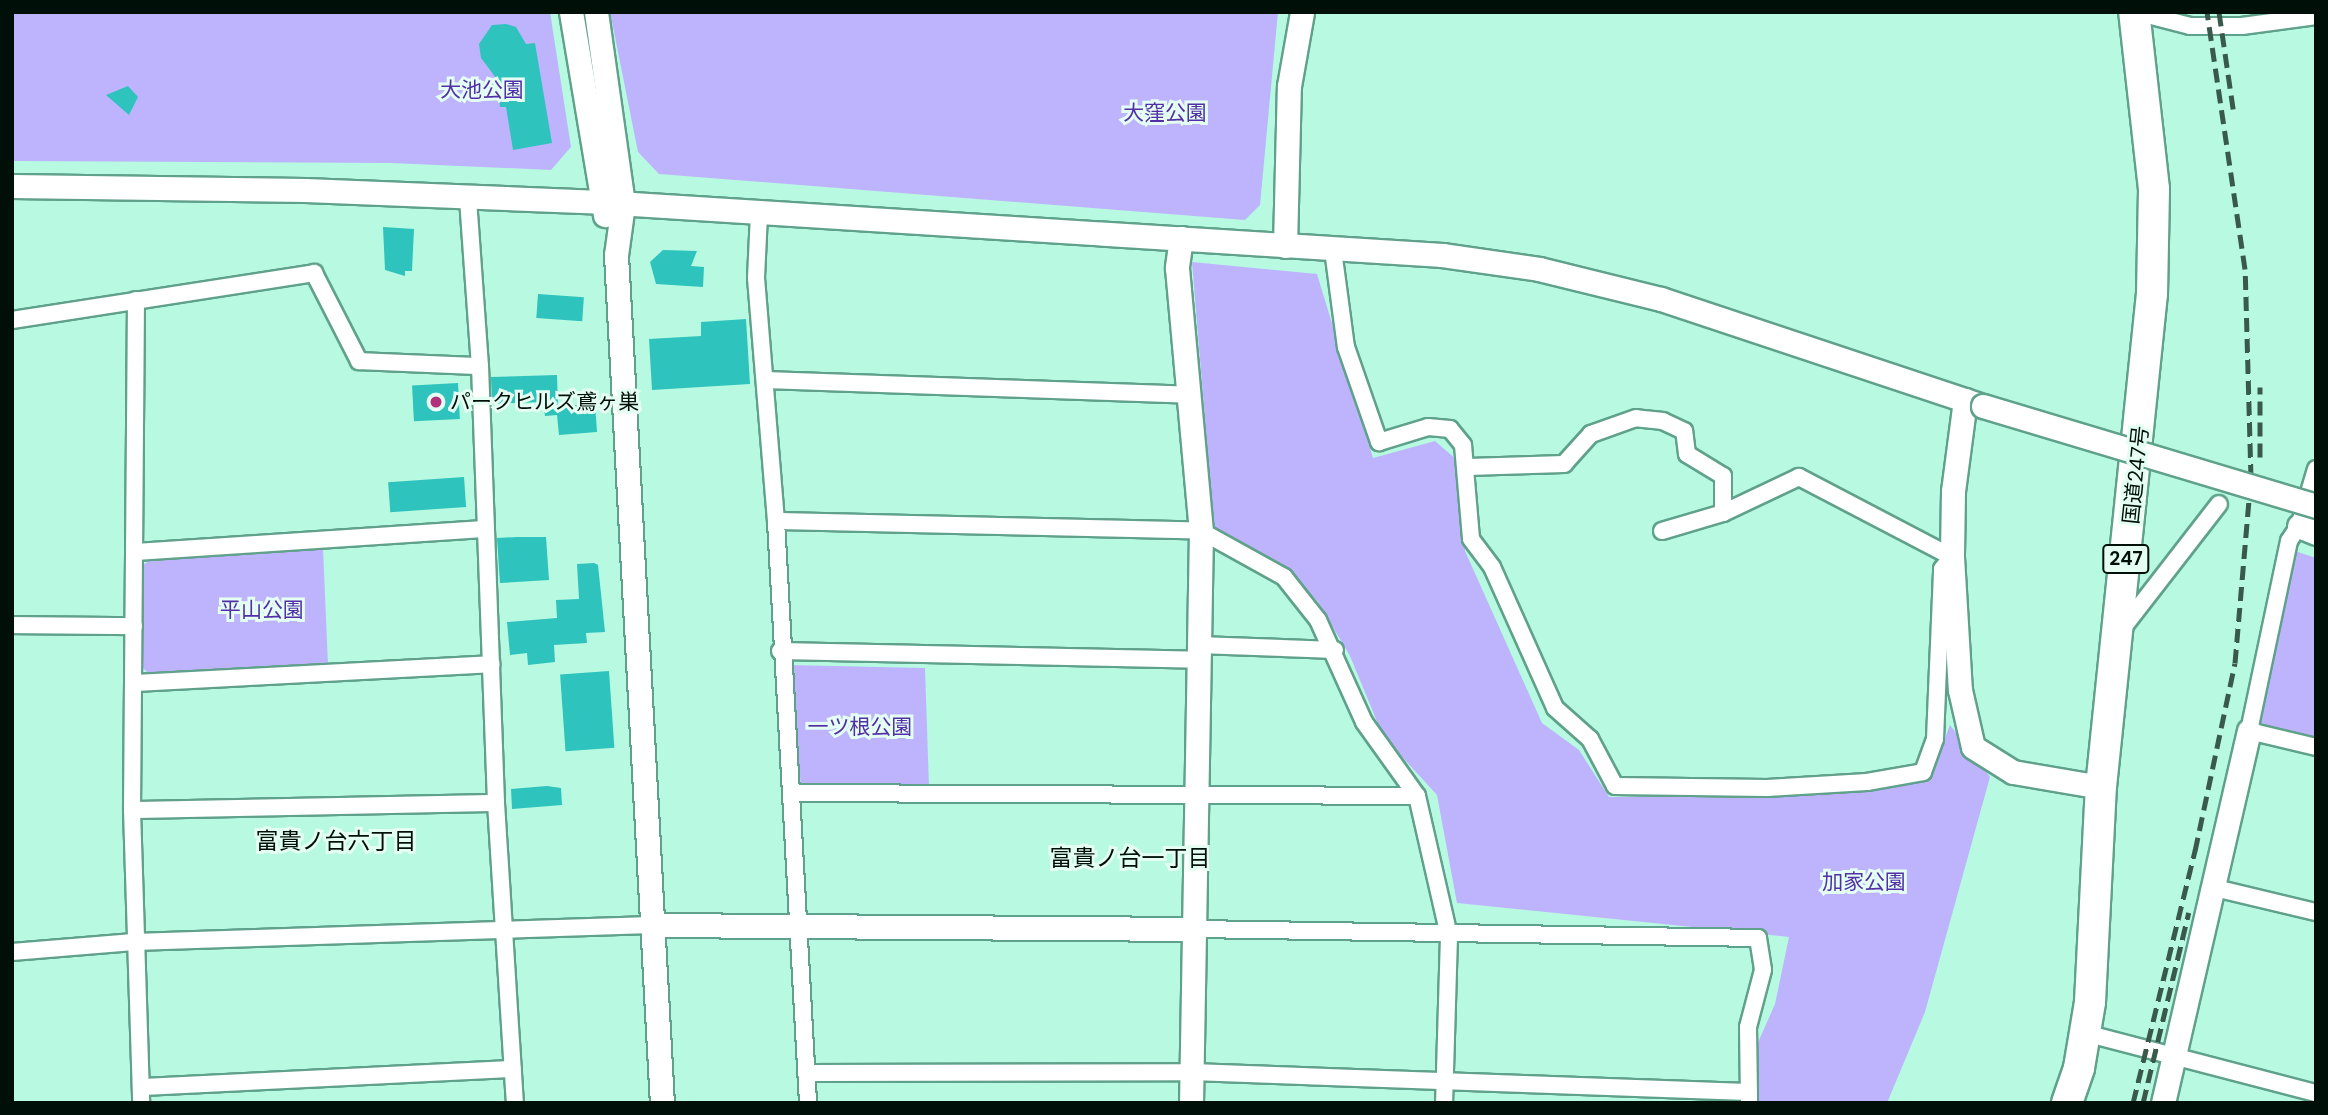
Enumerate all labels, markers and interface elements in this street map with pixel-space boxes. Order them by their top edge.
park label: 大池公園 [440,77,524,103]
park label: 大窪公園 [1123,100,1207,126]
place label: パークヒルズ鳶ヶ巣 [450,389,639,415]
marker: パークヒルズ鳶ヶ巣 [428,394,444,410]
street label: 国道247号 [2118,425,2154,525]
road number: 247 [2102,544,2150,574]
park label: 平山公園 [220,597,304,623]
park label: 一ツ根公園 [808,714,912,740]
district label: 富貴ノ台六丁目 [256,827,416,855]
district label: 富貴ノ台一丁目 [1050,844,1210,872]
park label: 加家公園 [1822,869,1906,895]

